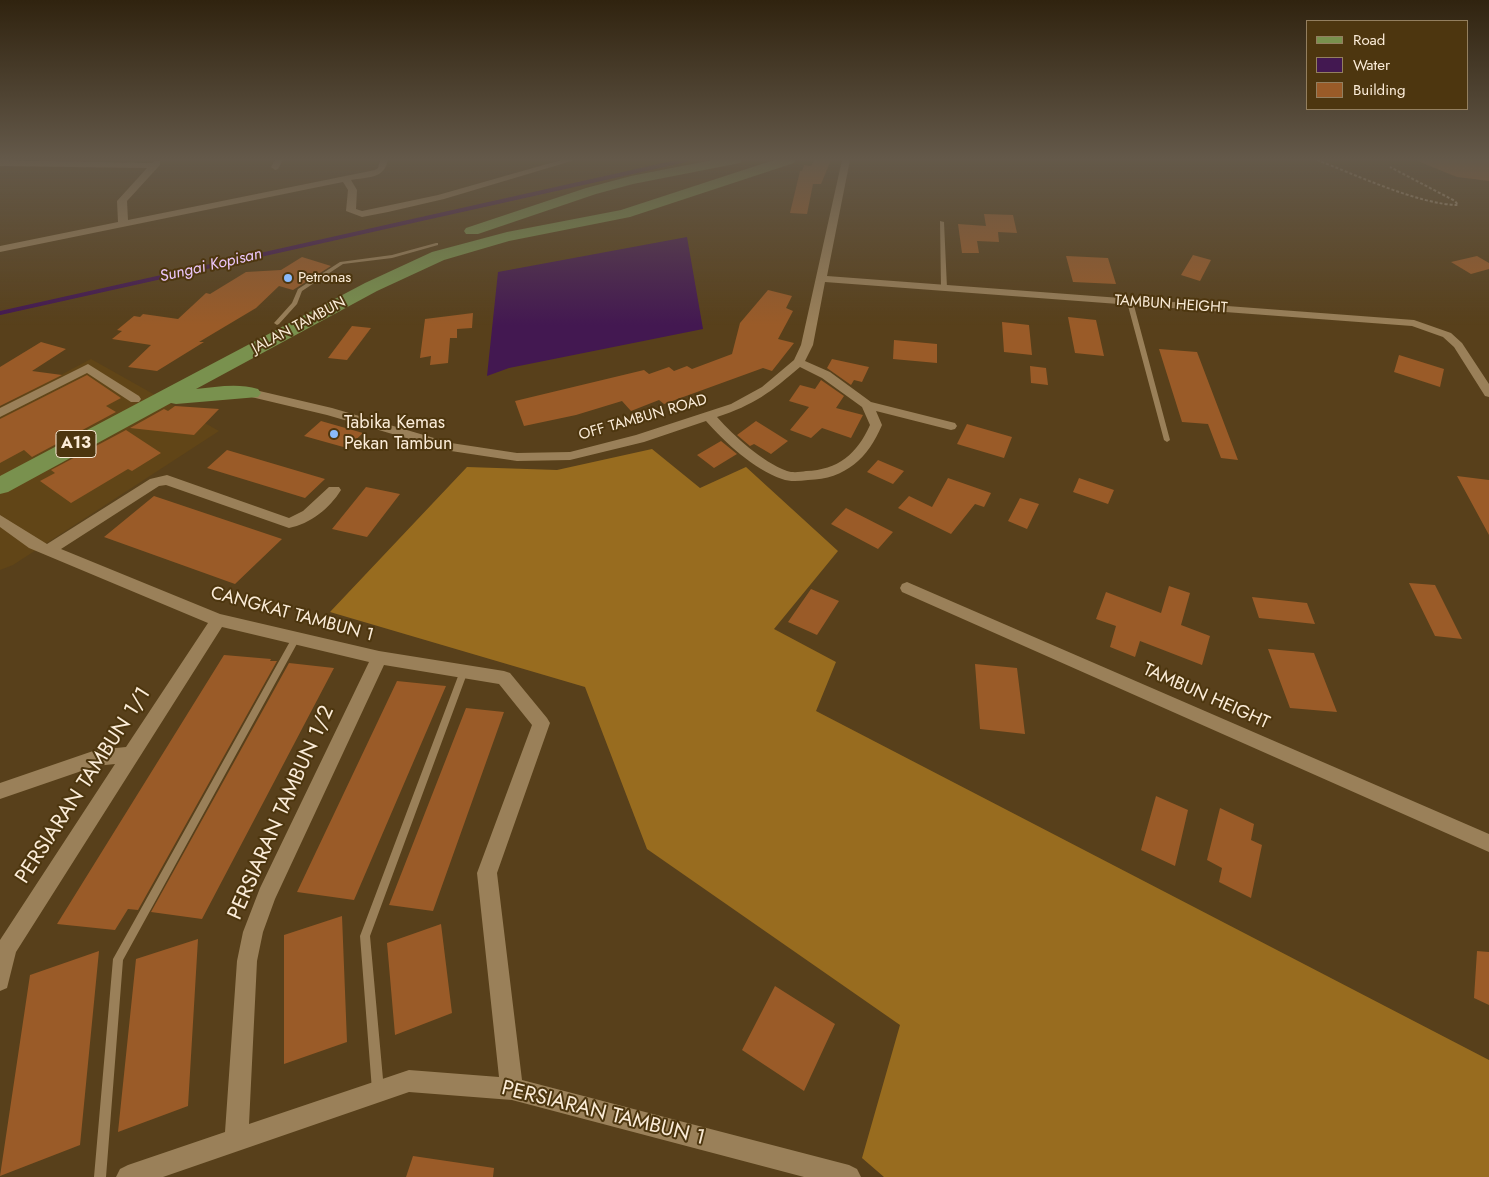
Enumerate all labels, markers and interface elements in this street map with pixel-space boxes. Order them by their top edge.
legend [1306,20,1469,110]
text: Road [1353,29,1385,51]
text: Water [1353,54,1390,76]
text: Building [1353,79,1405,101]
water label: Sungai Kopisan [158,245,264,287]
place label: Petronas [298,269,351,287]
marker: Petronas [282,272,294,284]
street label: TAMBUN HEIGHT [1114,292,1228,318]
street label: JALAN TAMBUN [249,294,349,358]
street label: OFF TAMBUN ROAD [577,391,709,445]
place label: Tabika Kemas Pekan Tambun [344,413,452,456]
marker: Tabika Kemas Pekan Tambun [328,428,340,440]
road number: A13 [56,430,96,458]
street label: CANGKAT TAMBUN 1 [208,583,376,647]
street label: TAMBUN HEIGHT [1139,659,1273,735]
street label: PERSIARAN TAMBUN 1/1 [11,683,157,889]
street label: PERSIARAN TAMBUN 1/2 [223,702,341,924]
street label: PERSIARAN TAMBUN 1 [499,1076,707,1152]

